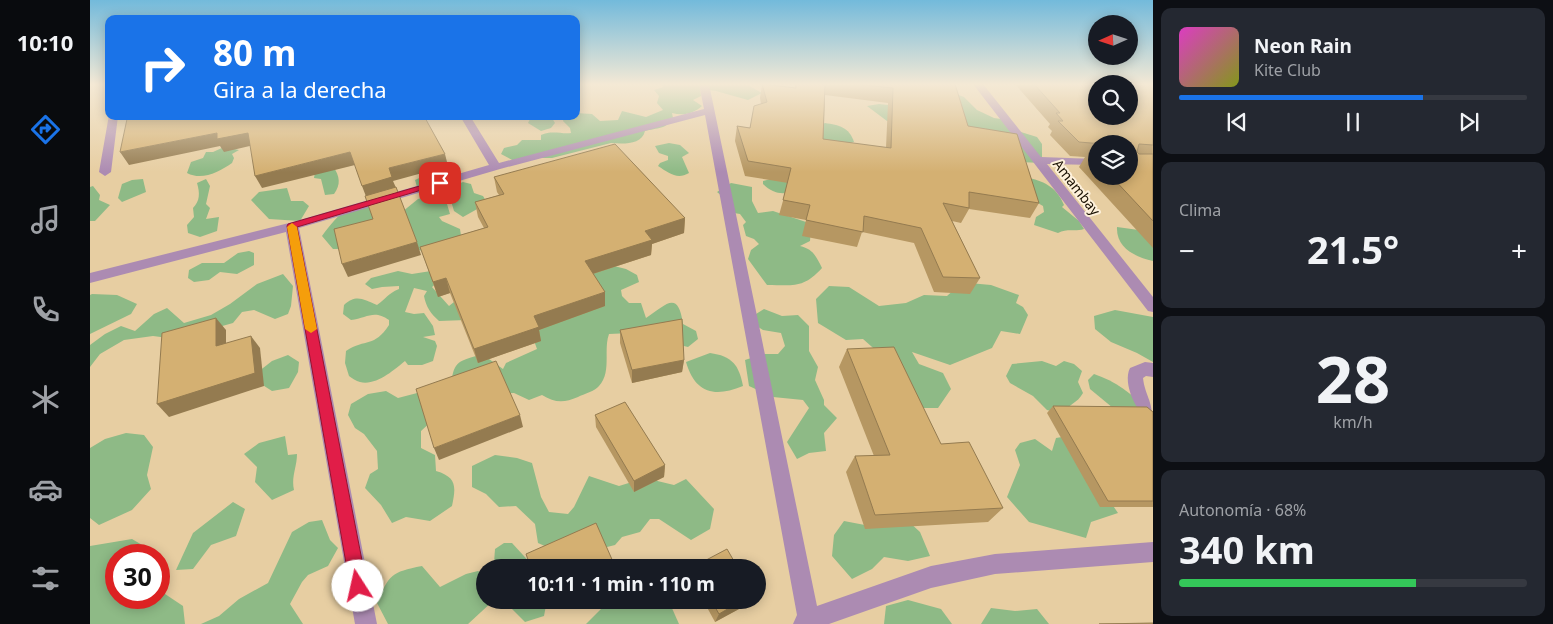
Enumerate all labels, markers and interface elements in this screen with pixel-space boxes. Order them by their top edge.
north arrow [1088,15,1138,65]
map controls [1088,15,1138,185]
text: 10:10 [17,27,73,57]
text: 80 m [213,29,296,76]
text: Neon Rain [1254,33,1352,59]
icon: right [130,35,195,100]
text: Kite Club [1254,59,1321,81]
text: Gira a la derecha [213,74,387,104]
button: search [1088,75,1138,125]
icon: previous [1223,108,1251,136]
icon: pause [1339,108,1367,136]
icon: next [1455,108,1483,136]
icon: directions [28,112,63,147]
button: layers [1088,135,1138,185]
street label: Amambay [1049,155,1106,220]
pin [419,162,461,204]
icon: arrive [426,169,454,197]
text: Clima [1179,199,1221,221]
icon: music [28,202,63,237]
text: 21.5° [1307,223,1399,275]
text: − [1179,231,1195,269]
text: + [1511,231,1527,269]
icon: phone [28,292,63,327]
text: 28 [1316,334,1390,422]
icon: climate [28,382,63,417]
text: km/h [1333,411,1373,433]
icon: car [28,472,63,507]
text: Autonomía · 68% [1179,499,1306,521]
text: 340 km [1179,523,1315,575]
speed limit sign: 30 [105,544,170,609]
position arrow [331,559,383,611]
icon: filters [28,561,63,596]
text: 10:11 · 1 min · 110 m [527,571,715,597]

